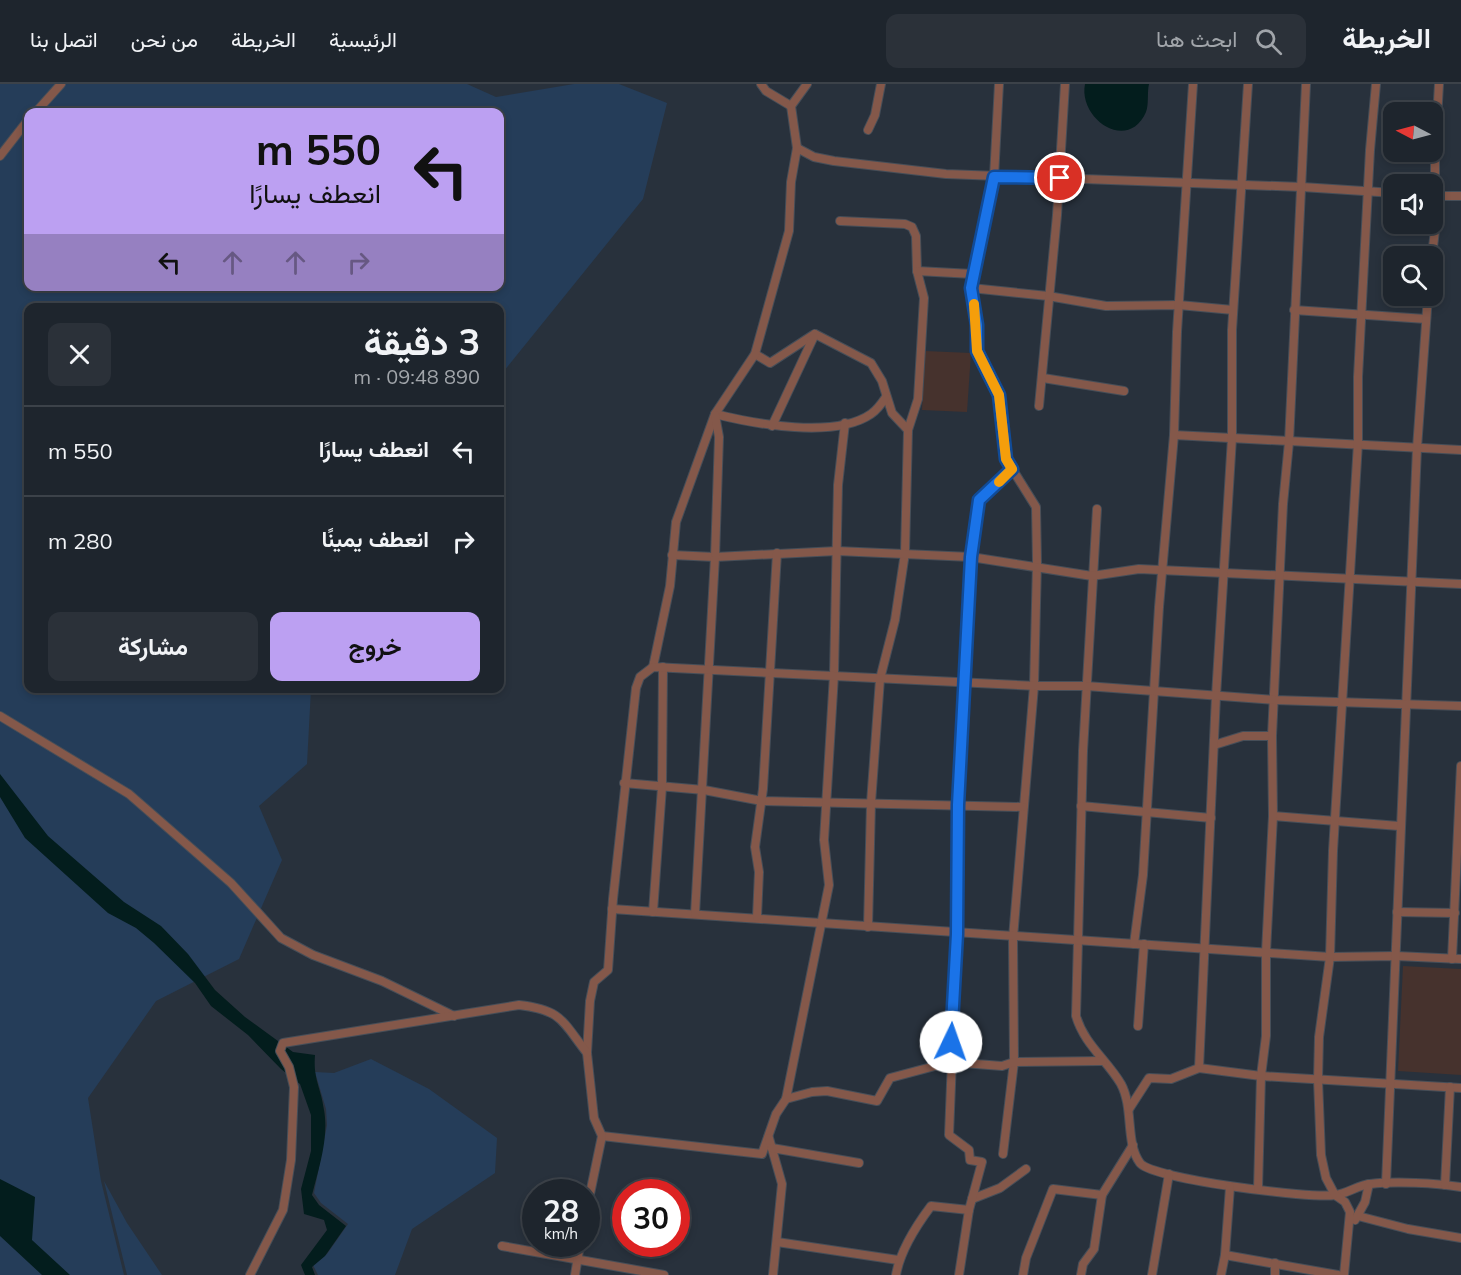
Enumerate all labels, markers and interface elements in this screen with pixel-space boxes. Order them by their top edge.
search box [886,14,1306,68]
text: الخريطة [1342,20,1431,55]
text: ابحث هنا [1156,25,1237,53]
icon: search [1252,25,1285,58]
text: اتصل بنا [30,26,98,52]
text: من نحن [131,26,198,52]
text: الخريطة [231,26,296,52]
text: الرئيسية [329,26,397,52]
north arrow [1383,102,1443,162]
map controls [1383,102,1443,306]
text: 550 m [256,123,381,176]
icon: left [402,132,480,210]
pin [1034,152,1085,203]
icon: arrive [1043,161,1076,194]
button: sound [1383,174,1443,234]
text: انعطف يسارًا [249,176,381,210]
icon: left [153,246,186,279]
icon: ahead [216,246,249,279]
icon: ahead [279,246,312,279]
icon: right [342,246,375,279]
button: search [1383,246,1443,306]
text: 3 دقيقة [364,319,480,364]
button: close [48,323,111,386]
text: 890 m · 09:48 [354,364,480,389]
text: انعطف يسارًا [319,435,429,463]
icon: left [447,435,480,468]
text: 550 m [48,437,113,465]
text: انعطف يمينًا [322,525,429,553]
icon: right [447,525,480,558]
text: 280 m [48,527,113,555]
button: مشاركة [48,612,258,681]
button: خروج [270,612,480,681]
position arrow [919,1010,983,1074]
speed limit sign: 30 [612,1179,690,1257]
text: 28 [543,1192,579,1230]
text: km/h [544,1224,578,1243]

